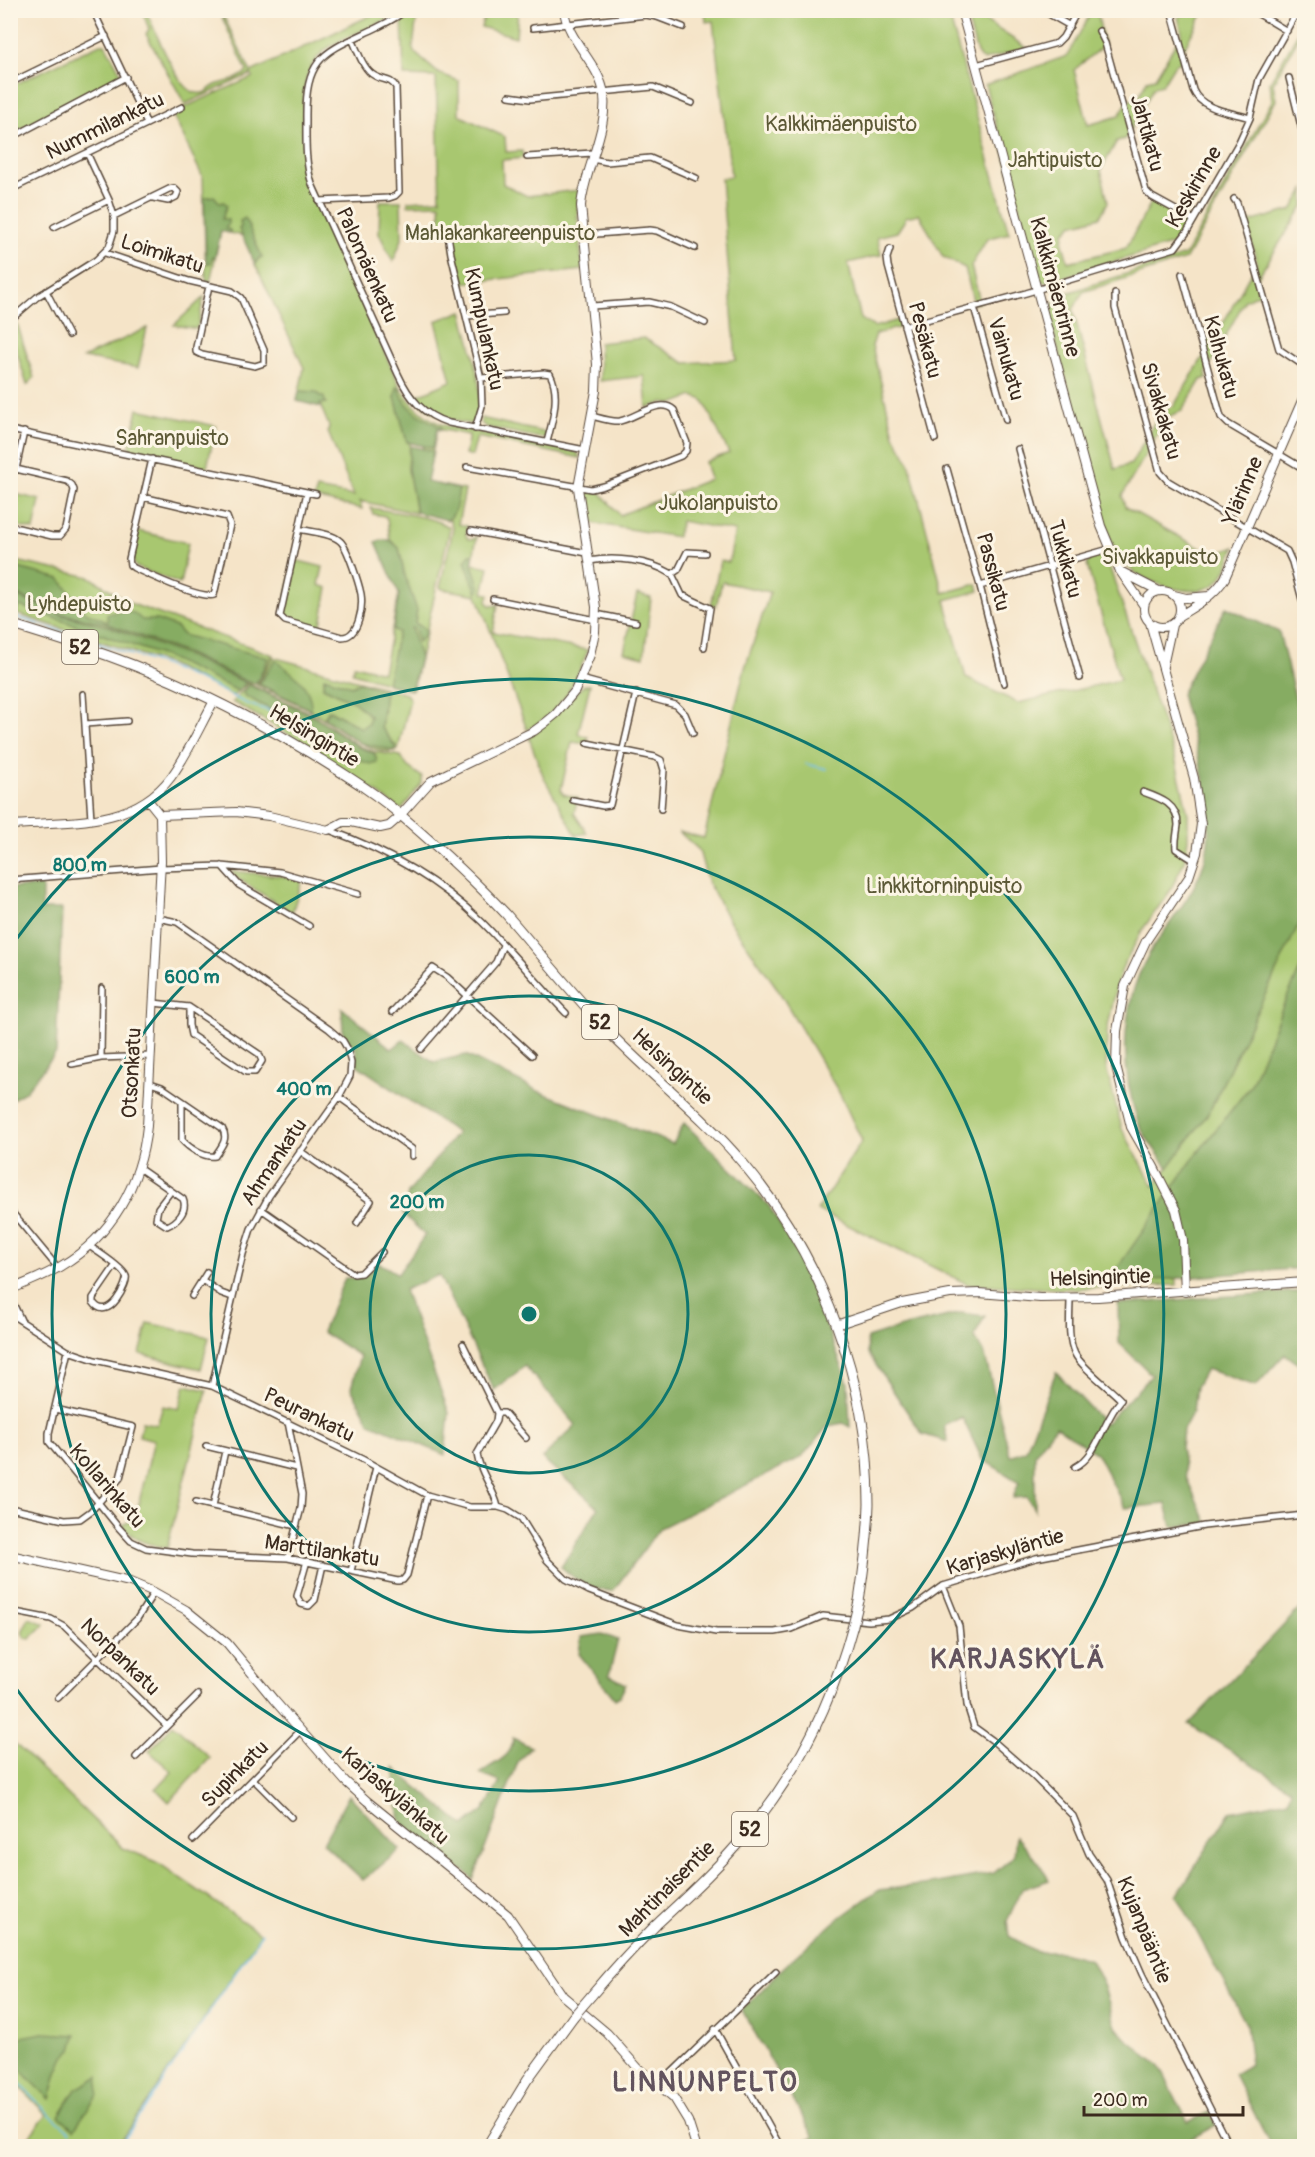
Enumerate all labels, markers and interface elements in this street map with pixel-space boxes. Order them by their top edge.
street label: Nummilankatu [42,86,168,166]
street label: Jahtikatu [1124,91,1170,175]
park label: Kalkkimäenpuisto [765,111,917,138]
street label: Keskirinne [1160,141,1229,233]
park label: Jahtipuisto [1007,147,1103,174]
street label: Palomäenkatu [330,203,404,327]
street label: Kalkkimäenrinne [1023,214,1087,361]
park label: Mahlakankareenpuisto [405,220,595,247]
street label: Loimikatu [117,228,207,280]
street label: Kumpulankatu [458,265,510,393]
street label: Pesäkatu [902,299,948,381]
street label: Kalhukatu [1197,313,1245,401]
street label: Vainukatu [981,314,1031,404]
street label: Sivakkakatu [1134,359,1188,463]
park label: Sahranpuisto [115,425,229,452]
street label: Ylärinne [1216,452,1270,530]
park label: Jukolanpuisto [658,490,778,517]
street label: Tukkikatu [1042,517,1088,601]
street label: Passikatu [970,530,1016,614]
park label: Sivakkapuisto [1102,544,1218,571]
park label: Lyhdepuisto [27,591,131,618]
road number: 52 [62,630,98,664]
street label: Helsingintie [264,698,365,774]
text: 800 m [53,854,107,877]
park label: Linkkitorninpuisto [866,873,1022,900]
text: 600 m [165,966,219,989]
road number: 52 [582,1005,618,1039]
street label: Helsingintie [626,1023,719,1112]
street label: Otsonkatu [116,1027,148,1119]
text: 400 m [277,1078,331,1101]
street label: Ahmankatu [235,1113,313,1211]
text: 200 m [390,1191,444,1214]
street label: Helsingintie [1049,1263,1152,1293]
centre of rings [519,1304,539,1324]
street label: Peurankatu [259,1381,359,1449]
street label: Kollarinkatu [63,1438,151,1534]
street label: Karjaskyläntie [943,1522,1067,1582]
street label: Marttilankatu [263,1529,381,1573]
street label: Norpankatu [74,1612,166,1702]
district label: KARJASKYLÄ [930,1643,1106,1676]
street label: Supinkatu [195,1734,275,1814]
street label: Karjaskylänkatu [335,1741,455,1851]
road number: 52 [732,1812,768,1846]
street label: Mahtinaisentie [613,1835,721,1943]
street label: Kujanpääntie [1110,1872,1178,1988]
district label: LINNUNPELTO [612,2066,798,2099]
scale bar [1084,2079,1243,2117]
text: 200 m [1093,2089,1148,2112]

